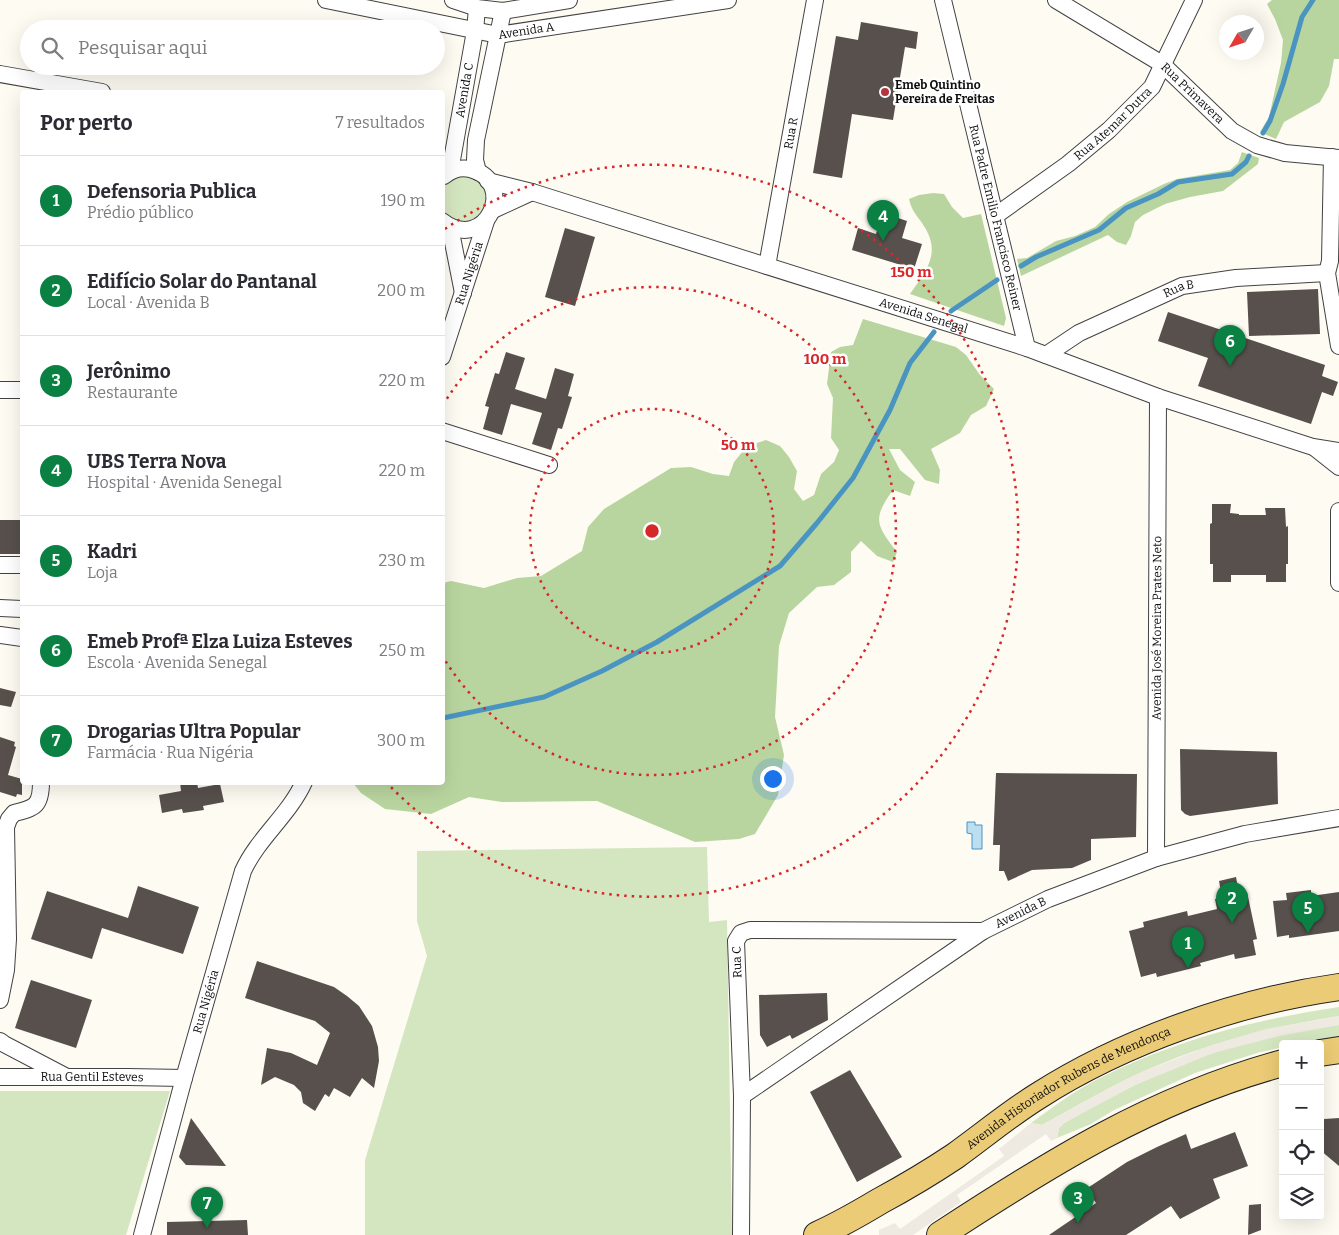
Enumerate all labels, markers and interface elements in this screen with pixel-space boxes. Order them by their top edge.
north arrow [1219,15,1264,60]
street label: Avenida A [497,19,556,42]
search box [20,20,445,75]
icon: search [38,34,66,62]
text: Pesquisar aqui [78,36,207,59]
street label: Rua Primavera [1158,60,1227,127]
street label: Avenida C [453,61,476,119]
place label: Emeb Quintino Pereira de Freitas [895,78,995,106]
street label: Rua Atemar Dutra [1071,84,1155,163]
marker: Emeb Quintino Pereira de Freitas [879,86,891,98]
text: Por perto [40,110,133,136]
text: 7 resultados [335,113,425,132]
street label: Rua R [781,116,801,150]
street label: Rua Padre Emilio Francisco Reiner [966,123,1025,313]
text: Defensoria Publica [87,180,256,203]
text: 1 [53,191,59,210]
text: 190 m [380,191,425,210]
pin: 4 [867,200,899,241]
text: Prédio público [87,203,194,222]
street label: Rua Nigéria [452,240,486,307]
text: 150 m [890,263,932,281]
text: Edifício Solar do Pantanal [87,270,317,293]
street label: Rua B [1161,277,1195,301]
text: 2 [51,281,61,300]
text: 200 m [377,281,425,300]
text: Local · Avenida B [87,293,210,312]
street label: Avenida Senegal [878,295,970,336]
pin: 6 [1214,325,1246,366]
text: 100 m [804,350,847,368]
text: Jerônimo [87,360,171,383]
text: 3 [51,371,61,390]
text: 220 m [379,371,425,390]
text: Restaurante [87,383,178,402]
text: 50 m [721,436,756,454]
text: UBS Terra Nova [87,450,227,473]
text: 4 [51,461,61,480]
text: 220 m [379,461,425,480]
text: Hospital · Avenida Senegal [87,473,282,492]
centre of rings [643,522,661,540]
street label: Avenida José Moreira Prates Neto [1150,536,1164,720]
text: Kadri [87,540,137,563]
text: 5 [52,551,60,570]
text: 230 m [378,551,425,570]
text: Loja [87,563,118,582]
text: Emeb Profª Elza Luiza Esteves [87,630,353,653]
text: 6 [51,641,61,660]
text: 250 m [379,641,425,660]
text: Escola · Avenida Senegal [87,653,267,672]
text: Drogarias Ultra Popular [87,720,301,743]
text: 7 [52,731,60,750]
text: 300 m [377,731,425,750]
text: Farmácia · Rua Nigéria [87,743,253,762]
your location [760,766,786,792]
pin: 2 [1216,882,1248,923]
pin: 5 [1292,892,1324,933]
street label: Avenida B [993,894,1049,931]
pin: 1 [1172,927,1204,968]
street label: Rua C [729,946,745,978]
street label: Rua Nigéria [190,968,222,1035]
street label: Avenida Historiador Rubens de Mendonça [964,1024,1173,1152]
map controls [1279,1040,1324,1220]
button: + [1279,1040,1324,1085]
street label: Rua Gentil Esteves [41,1070,144,1084]
button: − [1279,1085,1324,1130]
button: locate [1279,1130,1324,1175]
button: layers [1279,1175,1324,1220]
pin: 3 [1062,1182,1094,1223]
pin: 7 [191,1187,223,1228]

